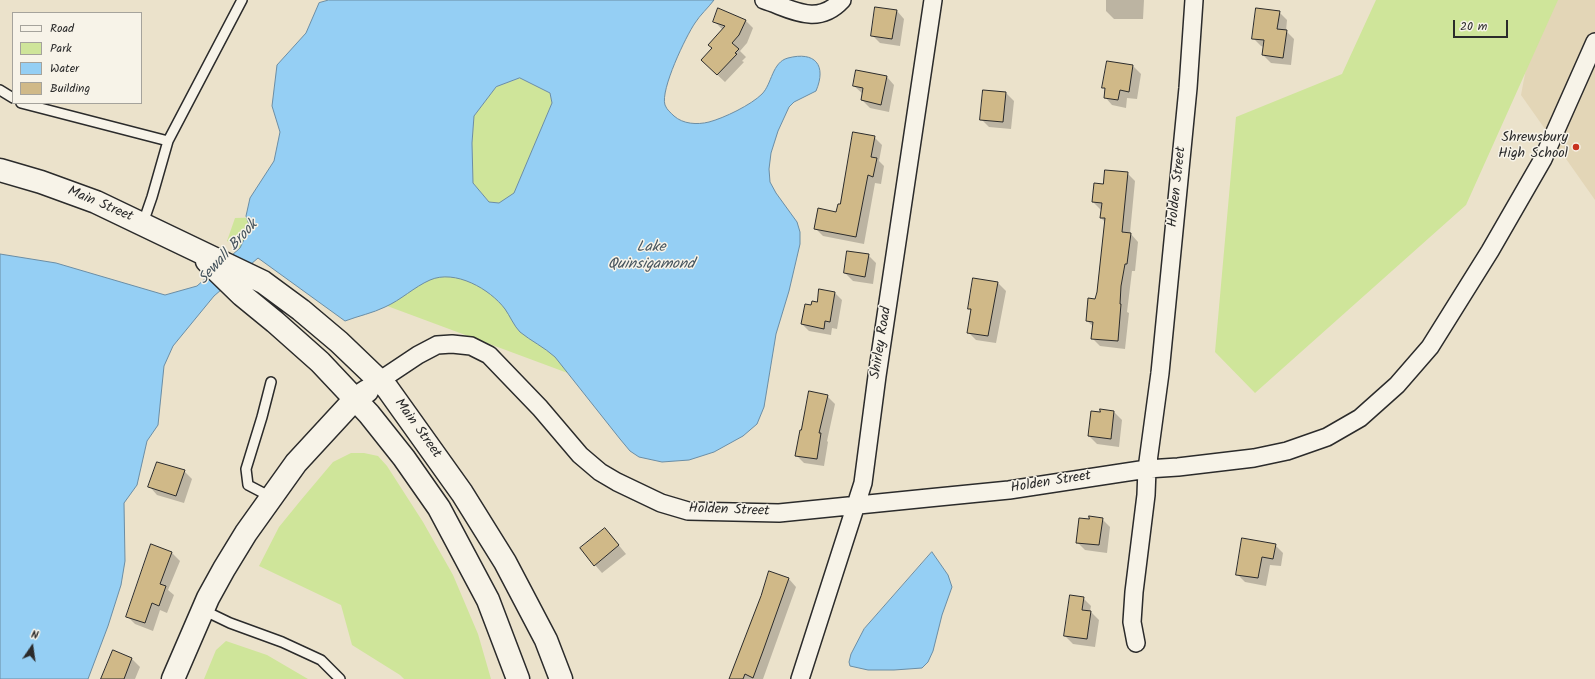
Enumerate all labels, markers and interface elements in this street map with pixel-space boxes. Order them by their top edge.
legend [12,12,142,104]
scale bar [1455,12,1510,38]
text: 20 m [1460,17,1487,36]
text: Road [50,19,74,38]
text: Park [50,39,72,58]
text: Water [50,59,79,78]
text: Building [50,79,90,98]
place label: Shrewsbury High School [1498,131,1568,164]
marker: Shrewsbury High School [1571,142,1581,152]
street label: Holden Street [1165,146,1191,228]
street label: Main Street [65,184,135,226]
water label: Sewall Brook [195,217,263,289]
water label: Lake Quinsigamond [608,239,694,274]
street label: Shirley Road [868,306,896,380]
street label: Main Street [390,396,444,462]
street label: Holden Street [1010,468,1092,498]
street label: Holden Street [688,501,770,521]
text: N [29,626,40,645]
north arrow [12,627,52,667]

